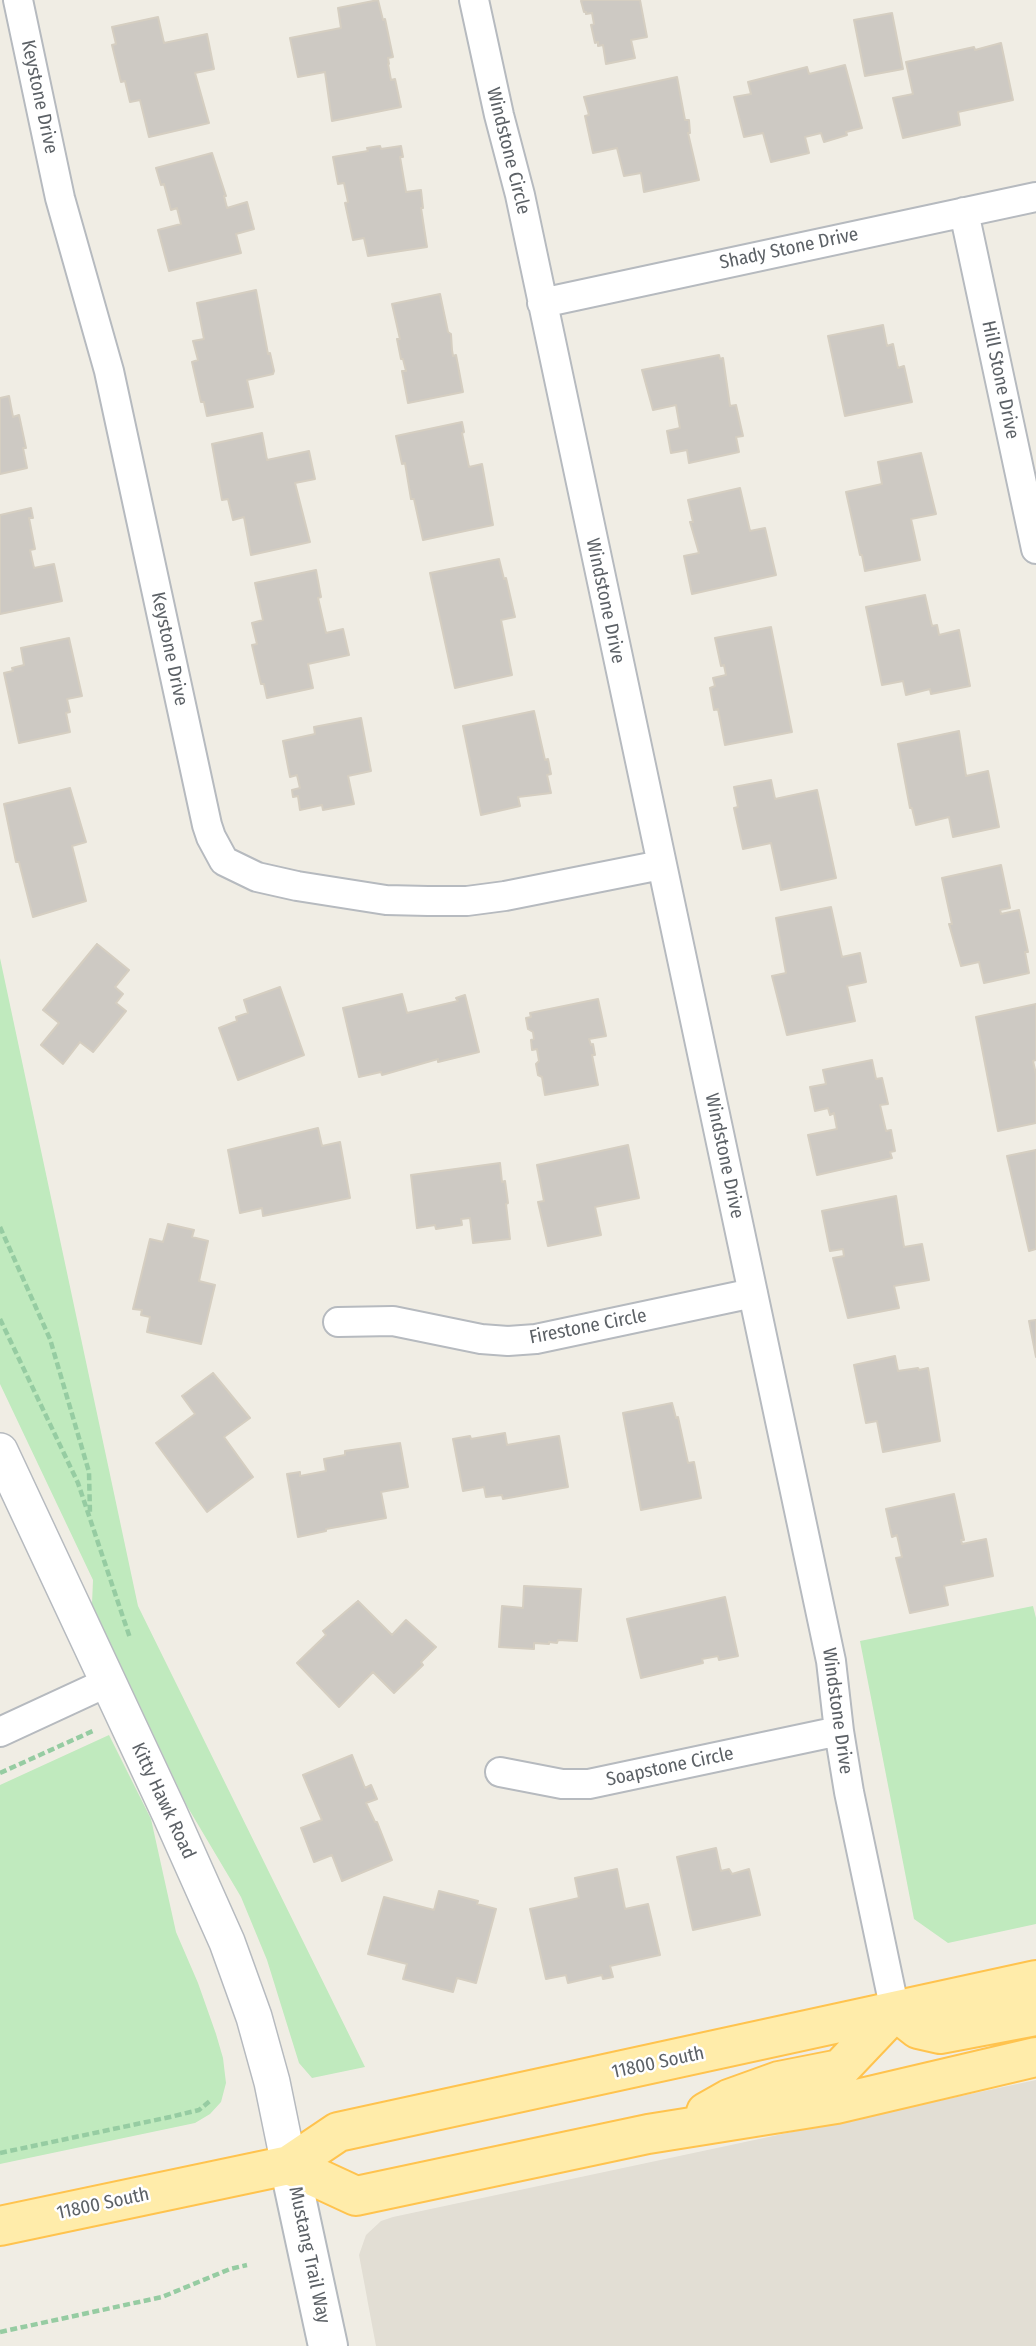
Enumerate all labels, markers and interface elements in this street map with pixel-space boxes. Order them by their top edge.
street label: Keystone Drive [16,38,62,156]
street label: Windstone Circle [481,85,535,217]
street label: Shady Stone Drive [718,223,860,275]
street label: Hill Stone Drive [976,319,1024,441]
street label: Windstone Drive [581,536,629,666]
street label: Keystone Drive [146,590,192,708]
street label: Windstone Drive [700,1091,748,1221]
street label: Firestone Circle [527,1304,649,1350]
street label: Windstone Drive [817,1646,857,1776]
street label: Kitty Hawk Road [126,1739,200,1863]
street label: Soapstone Circle [604,1742,736,1792]
street label: 11800 South [610,2042,706,2084]
street label: 11800 South [55,2183,151,2225]
street label: Mustang Trail Way [283,2184,335,2326]

